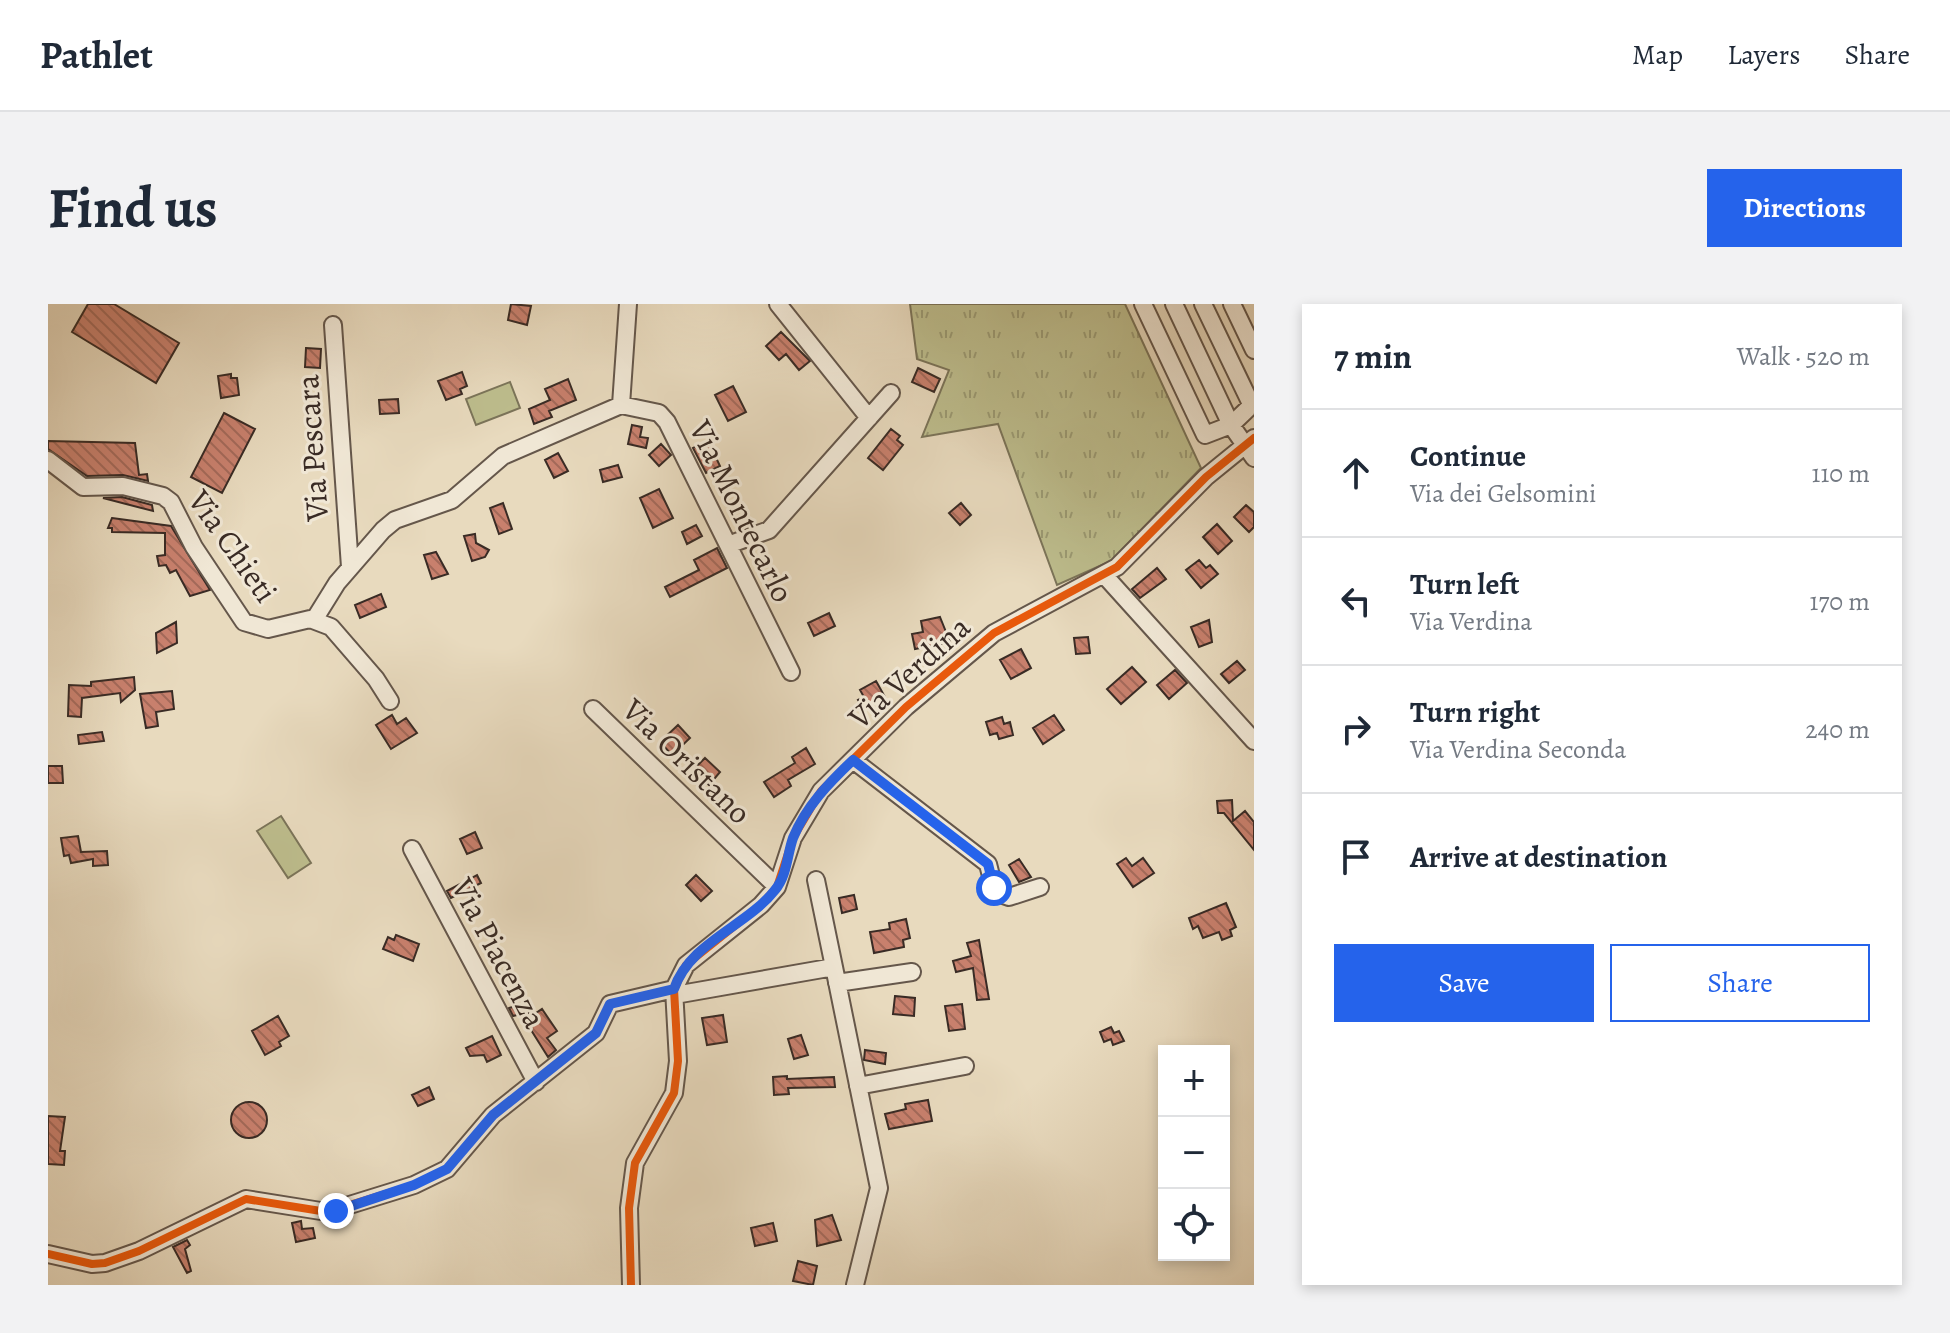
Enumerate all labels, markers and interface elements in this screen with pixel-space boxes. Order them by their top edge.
text: Pathlet [40,29,153,81]
text: Map [1632,36,1683,74]
text: Layers [1727,36,1800,74]
text: Share [1844,36,1910,74]
button: Directions [1707,169,1902,247]
text: Find us [48,170,218,246]
text: 7 min [1334,333,1412,380]
text: Walk · 520 m [1737,339,1870,374]
street label: Via Pescara [285,373,339,524]
street label: Via Montecarlo [678,412,805,609]
text: Continue [1410,436,1526,476]
icon: ahead [1334,451,1378,495]
text: 110 m [1812,456,1870,491]
text: Via dei Gelsomini [1410,476,1596,511]
street label: Via Chieti [178,480,288,611]
text: Turn left [1410,564,1519,604]
icon: left [1334,579,1378,623]
text: 170 m [1810,584,1870,619]
text: Via Verdina [1410,604,1532,639]
street label: Via Verdina [838,605,980,739]
street label: Via Oristano [612,688,761,834]
text: Turn right [1410,692,1540,732]
icon: right [1334,707,1378,751]
text: 240 m [1805,712,1870,747]
text: Via Verdina Seconda [1410,732,1626,767]
icon: arrive [1334,835,1378,879]
text: Arrive at destination [1410,837,1667,877]
street label: Via Piacenza [441,869,557,1036]
route start [976,870,1012,906]
button: Save [1334,944,1594,1022]
button: Share [1610,944,1870,1022]
map controls [1158,1045,1230,1261]
button: + [1158,1045,1230,1117]
button: − [1158,1117,1230,1189]
button: locate [1158,1189,1230,1261]
route end [318,1193,354,1229]

